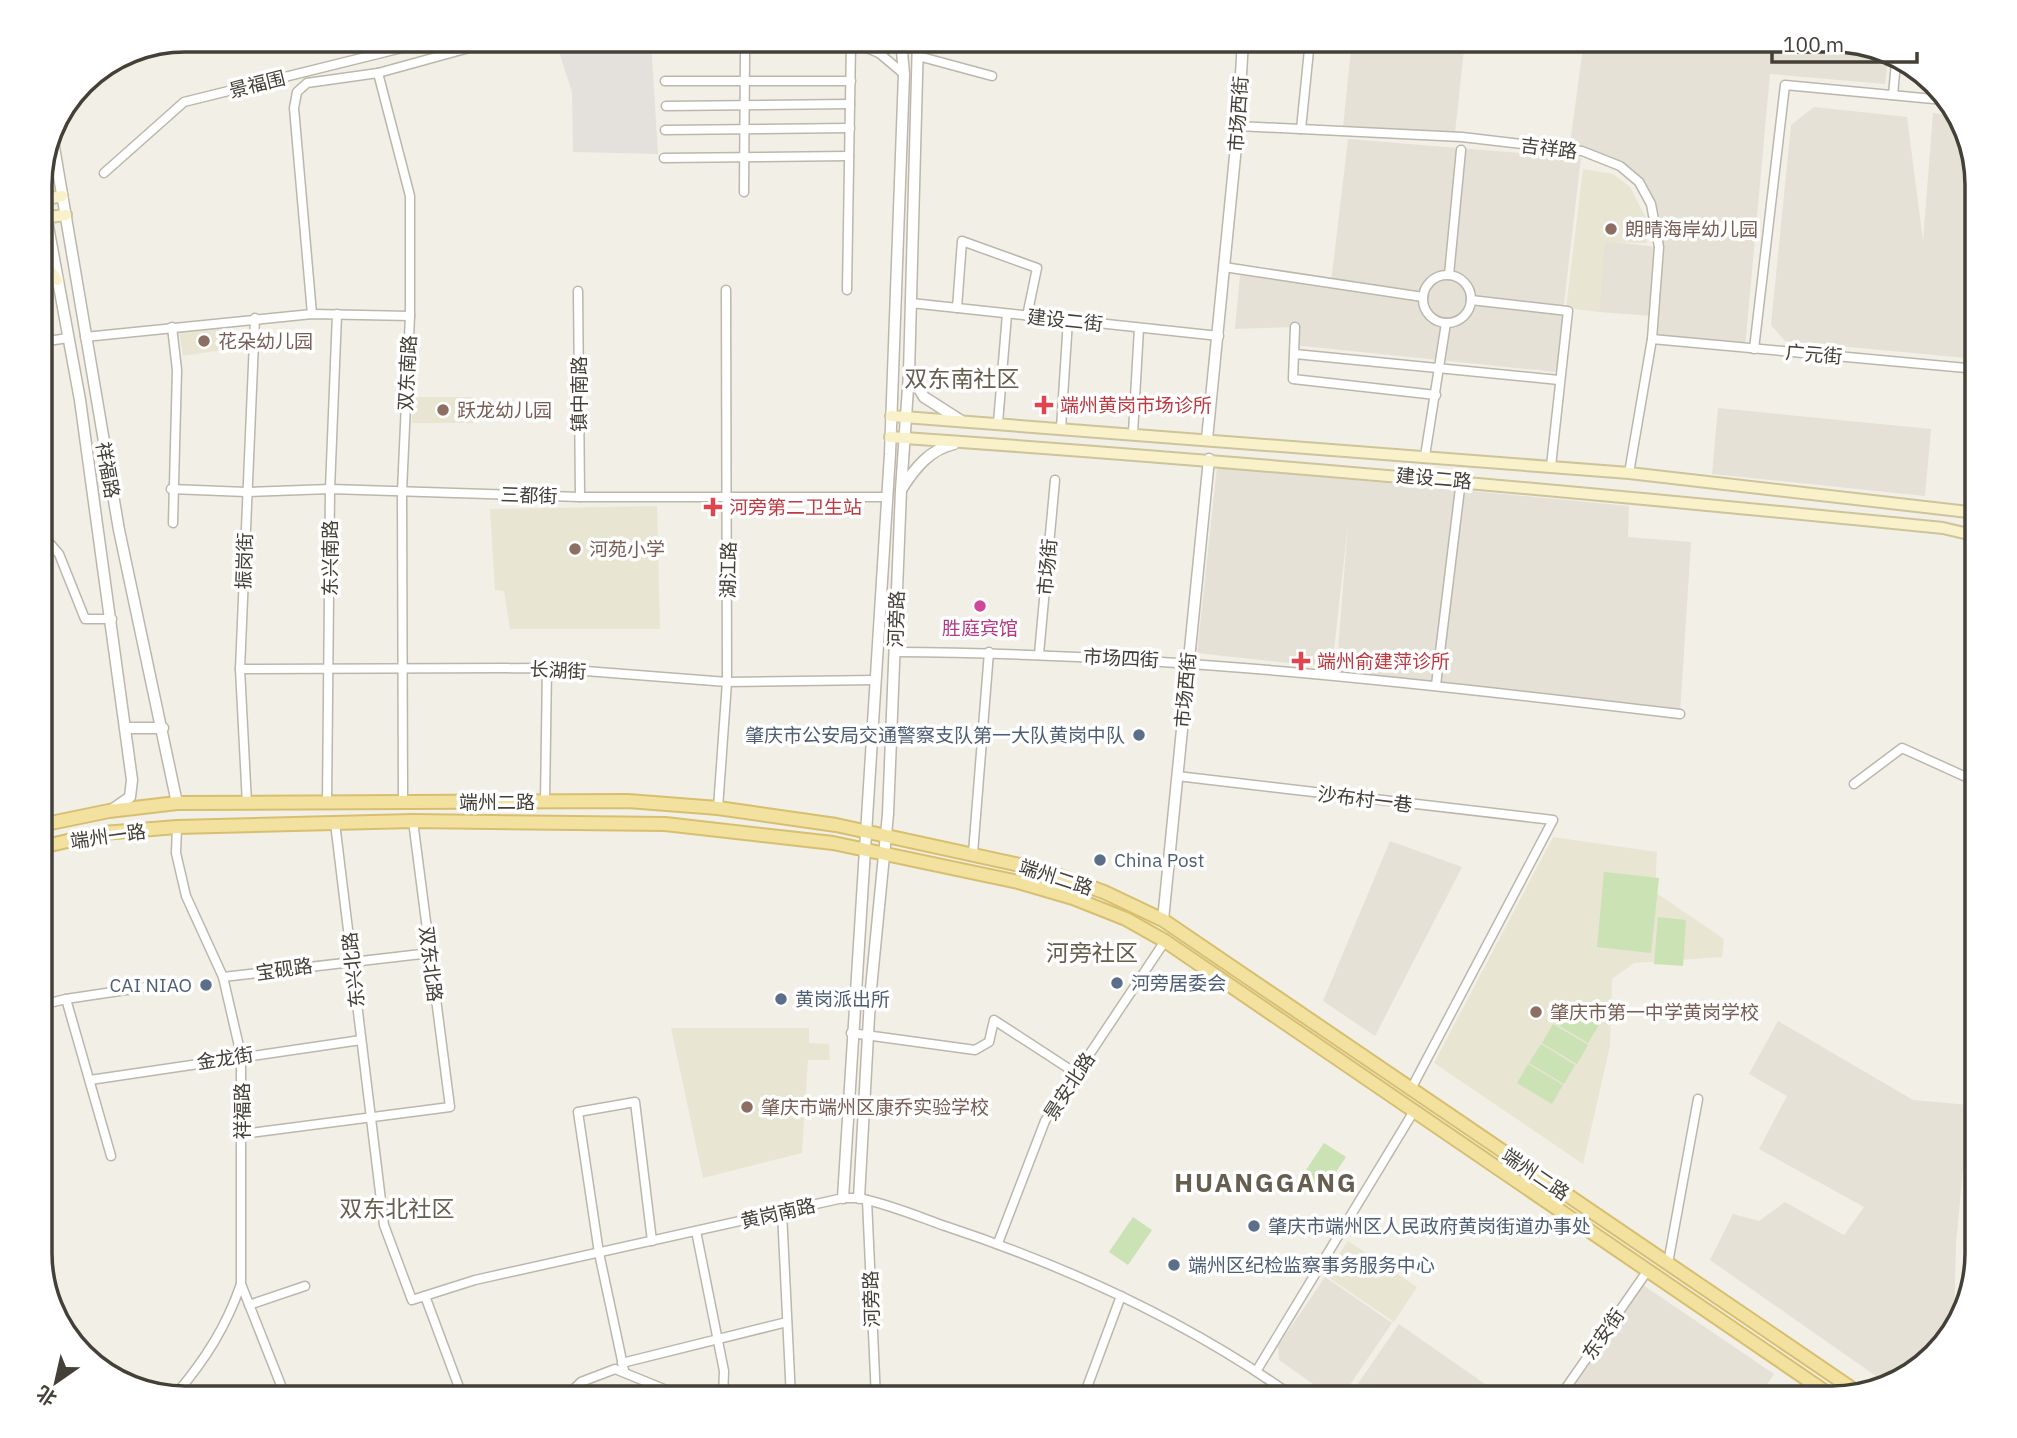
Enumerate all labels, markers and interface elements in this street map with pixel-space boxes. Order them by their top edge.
scale bar [1772,21,1917,65]
text: 100 m [1783,30,1844,58]
street label: 景福围 [226,65,288,103]
street label: 市场西街 [1223,75,1253,153]
street label: 吉祥路 [1519,133,1579,163]
place label: 朗晴海岸幼儿园 [1625,217,1758,241]
marker: 朗晴海岸幼儿园 [1603,221,1619,237]
street label: 建设二街 [1026,304,1104,336]
place label: 花朵幼儿园 [218,329,313,353]
marker: 花朵幼儿园 [196,333,212,349]
street label: 双东南路 [393,334,421,412]
street label: 广元街 [1785,340,1843,368]
street label: 镇中南路 [567,356,591,432]
district label: 双东南社区 [905,363,1020,393]
place label: 端州黄岗市场诊所 [1060,393,1212,417]
marker: 端州黄岗市场诊所 [1034,395,1054,415]
place label: 跃龙幼儿园 [457,398,552,422]
marker: 跃龙幼儿园 [435,402,451,418]
street label: 祥福路 [91,440,125,500]
street label: 建设二路 [1395,463,1473,493]
street label: 三都街 [500,482,558,508]
place label: 河旁第二卫生站 [729,495,862,519]
marker: 河旁第二卫生站 [703,497,723,517]
street label: 东兴南路 [318,520,342,596]
street label: 振岗街 [231,532,257,590]
place label: 河苑小学 [589,537,665,561]
street label: 市场街 [1033,538,1061,596]
marker: 河苑小学 [567,541,583,557]
street label: 湖江路 [716,541,740,599]
street label: 河旁路 [883,590,909,648]
marker: 胜庭宾馆 [972,598,988,614]
place label: 胜庭宾馆 [942,616,1018,640]
street label: 市场四街 [1082,644,1160,672]
place label: 端州俞建萍诊所 [1317,649,1450,673]
street label: 市场西街 [1170,651,1200,729]
marker: 端州俞建萍诊所 [1291,651,1311,671]
street label: 长湖街 [529,657,587,683]
place label: 肇庆市公安局交通警察支队第一大队黄岗中队 [745,723,1125,747]
marker: 肇庆市公安局交通警察支队第一大队黄岗中队 [1131,727,1147,743]
street label: 沙布村一巷 [1316,781,1414,817]
street label: 端州二路 [459,790,535,814]
street label: 端州一路 [69,819,147,853]
place label: China Post [1114,848,1204,872]
marker: China Post [1092,852,1108,868]
street label: 端州二路 [1016,854,1096,900]
street label: 双东北路 [414,925,448,1003]
street label: 东兴北路 [337,931,369,1009]
district label: 河旁社区 [1046,937,1138,967]
street label: 宝砚路 [254,953,314,985]
place label: 河旁居委会 [1131,971,1226,995]
place label: CAI NIAO [110,973,192,997]
marker: 河旁居委会 [1109,975,1125,991]
marker: CAI NIAO [198,977,214,993]
place label: 黄岗派出所 [795,987,890,1011]
marker: 黄岗派出所 [773,991,789,1007]
place label: 肇庆市第一中学黄岗学校 [1550,1000,1759,1024]
marker: 肇庆市第一中学黄岗学校 [1528,1004,1544,1020]
street label: 金龙街 [195,1042,255,1074]
street label: 景安北路 [1038,1048,1100,1124]
street label: 祥福路 [230,1082,254,1140]
place label: 肇庆市端州区康乔实验学校 [761,1095,989,1119]
marker: 肇庆市端州区康乔实验学校 [739,1099,755,1115]
street label: 端州二路 [1498,1143,1574,1205]
district label: HUANGGANG [1174,1165,1358,1199]
district label: 双东北社区 [340,1193,455,1223]
street label: 黄岗南路 [738,1193,818,1233]
place label: 肇庆市端州区人民政府黄岗街道办事处 [1268,1214,1591,1238]
marker: 肇庆市端州区人民政府黄岗街道办事处 [1246,1218,1262,1234]
place label: 端州区纪检监察事务服务中心 [1188,1253,1435,1277]
marker: 端州区纪检监察事务服务中心 [1166,1257,1182,1273]
street label: 河旁路 [858,1270,884,1328]
street label: 东安街 [1577,1304,1629,1364]
north arrow [21,1347,91,1417]
text: 北 [32,1381,61,1411]

